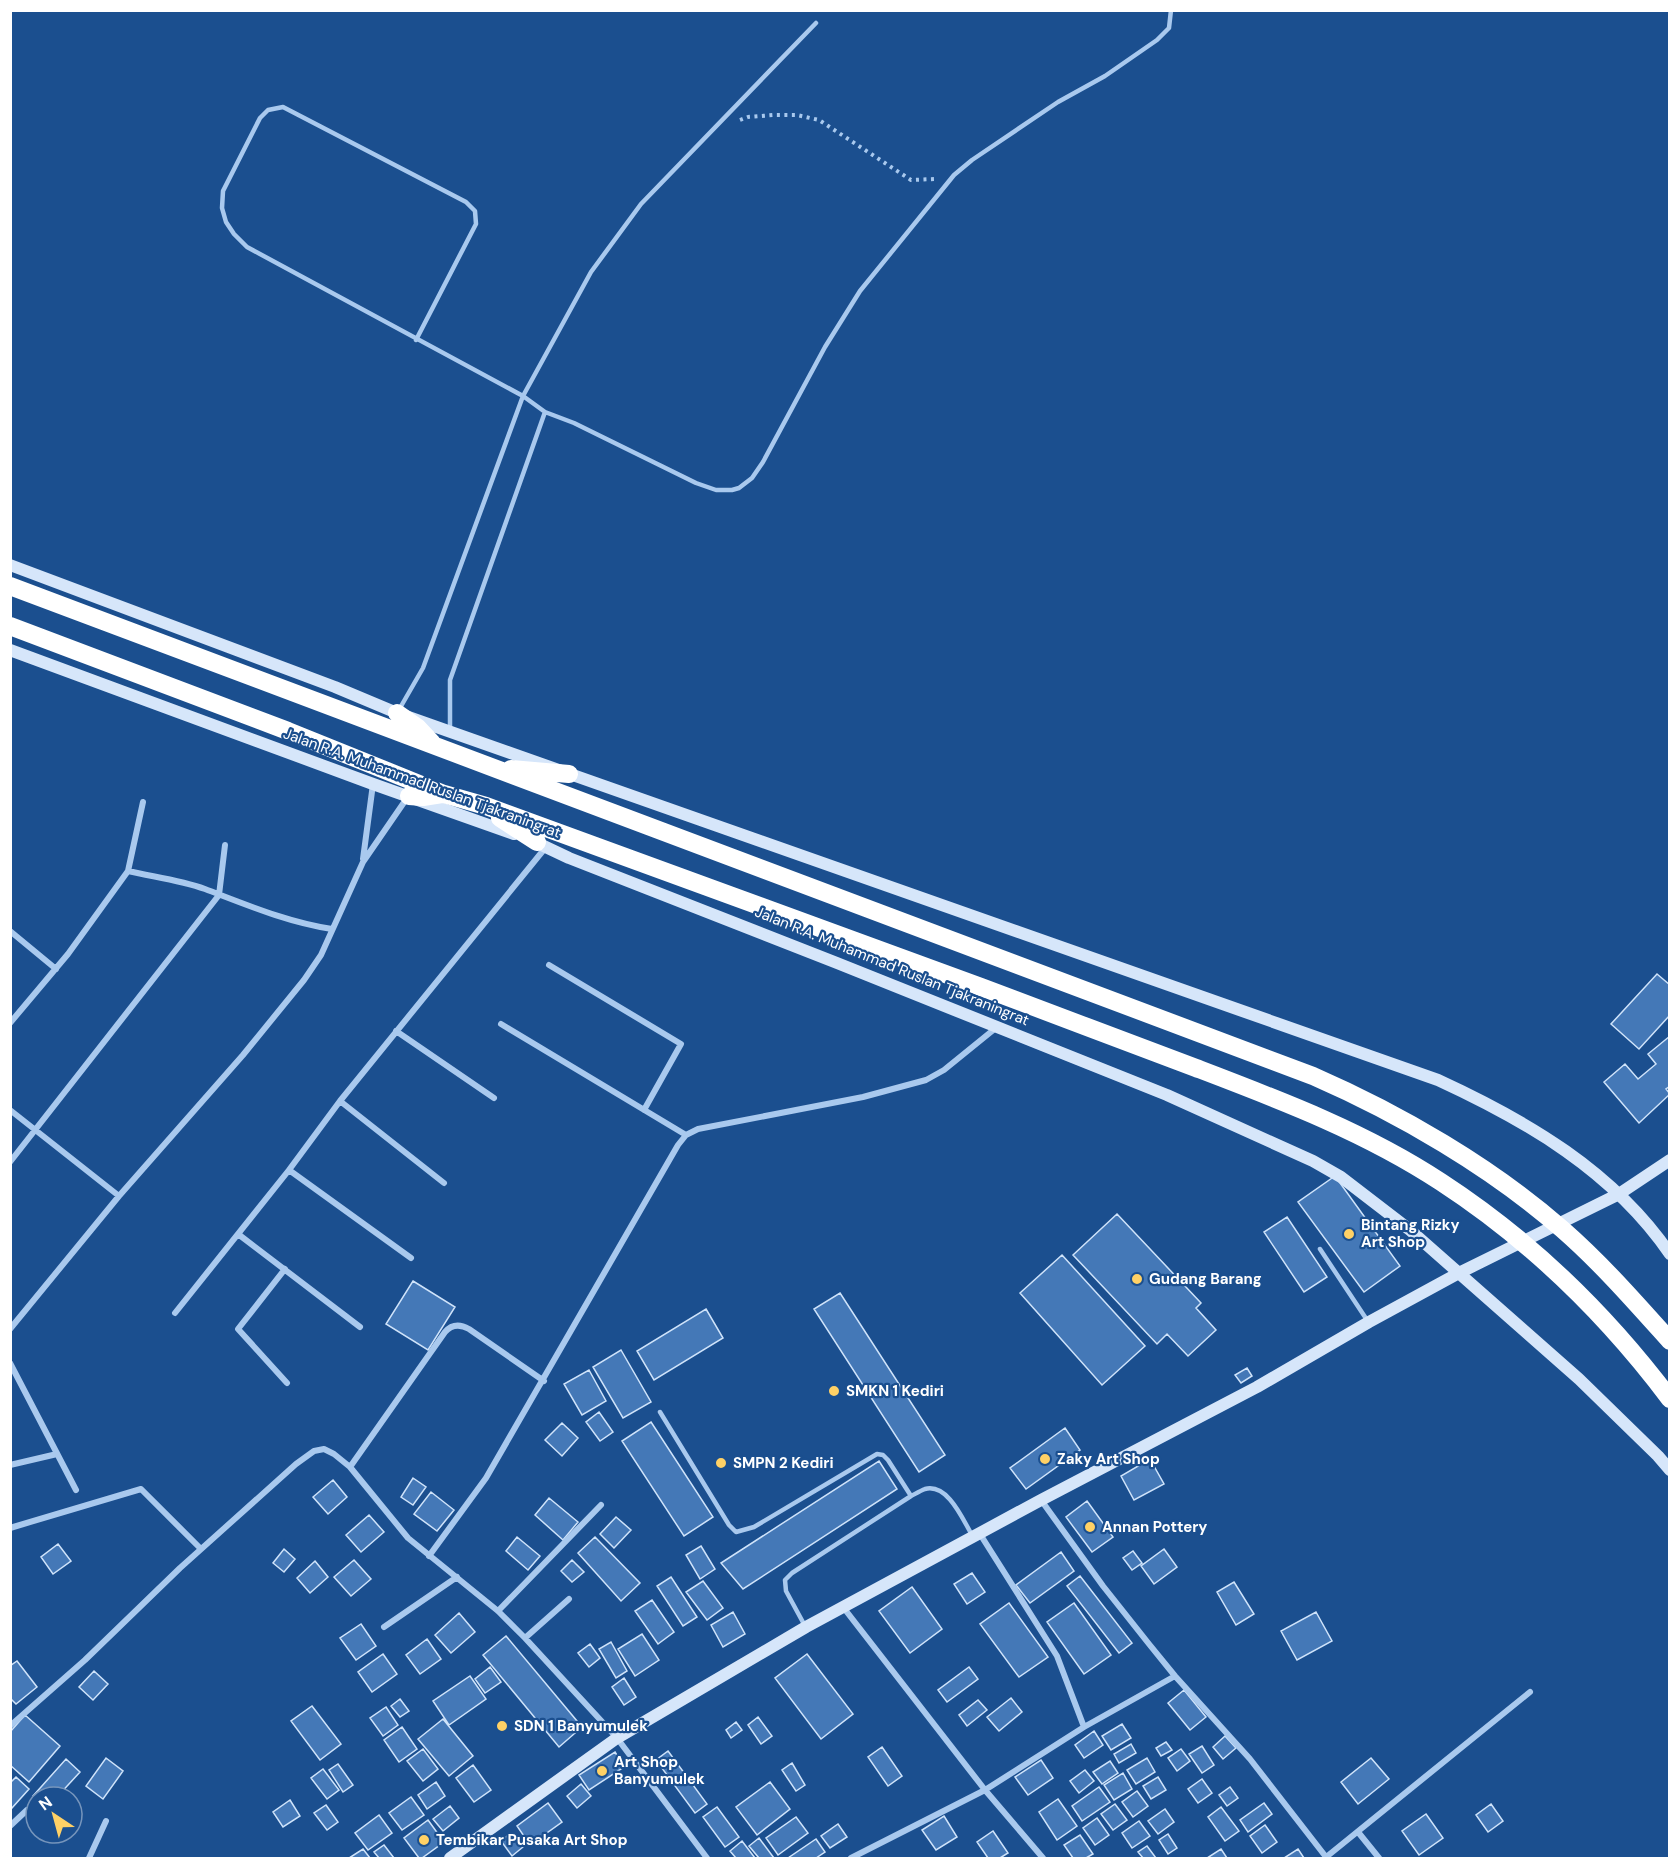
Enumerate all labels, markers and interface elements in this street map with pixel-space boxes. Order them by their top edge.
street label: Jalan R.A. Muhammad Ruslan Tjakraningrat [280,723,564,843]
street label: Jalan R.A. Muhammad Ruslan Tjakraningrat [752,902,1032,1030]
place label: Bintang Rizky Art Shop [1361,1215,1460,1252]
marker: Bintang Rizky Art Shop [1342,1227,1356,1241]
place label: Gudang Barang [1149,1269,1262,1289]
marker: Gudang Barang [1130,1272,1144,1286]
place label: SMKN 1 Kediri [846,1381,944,1401]
marker: SMKN 1 Kediri [827,1384,841,1398]
place label: Zaky Art Shop [1057,1449,1160,1469]
marker: Zaky Art Shop [1038,1452,1052,1466]
place label: SMPN 2 Kediri [733,1453,834,1473]
marker: SMPN 2 Kediri [714,1456,728,1470]
place label: Annan Pottery [1102,1517,1207,1537]
marker: Annan Pottery [1083,1520,1097,1534]
place label: SDN 1 Banyumulek [514,1716,648,1736]
marker: SDN 1 Banyumulek [495,1719,509,1733]
place label: Art Shop Banyumulek [614,1752,705,1789]
marker: Art Shop Banyumulek [595,1764,609,1778]
north arrow [24,1785,84,1845]
text: N [35,1791,56,1815]
place label: Tembikar Pusaka Art Shop [436,1830,628,1850]
marker: Tembikar Pusaka Art Shop [417,1833,431,1847]

